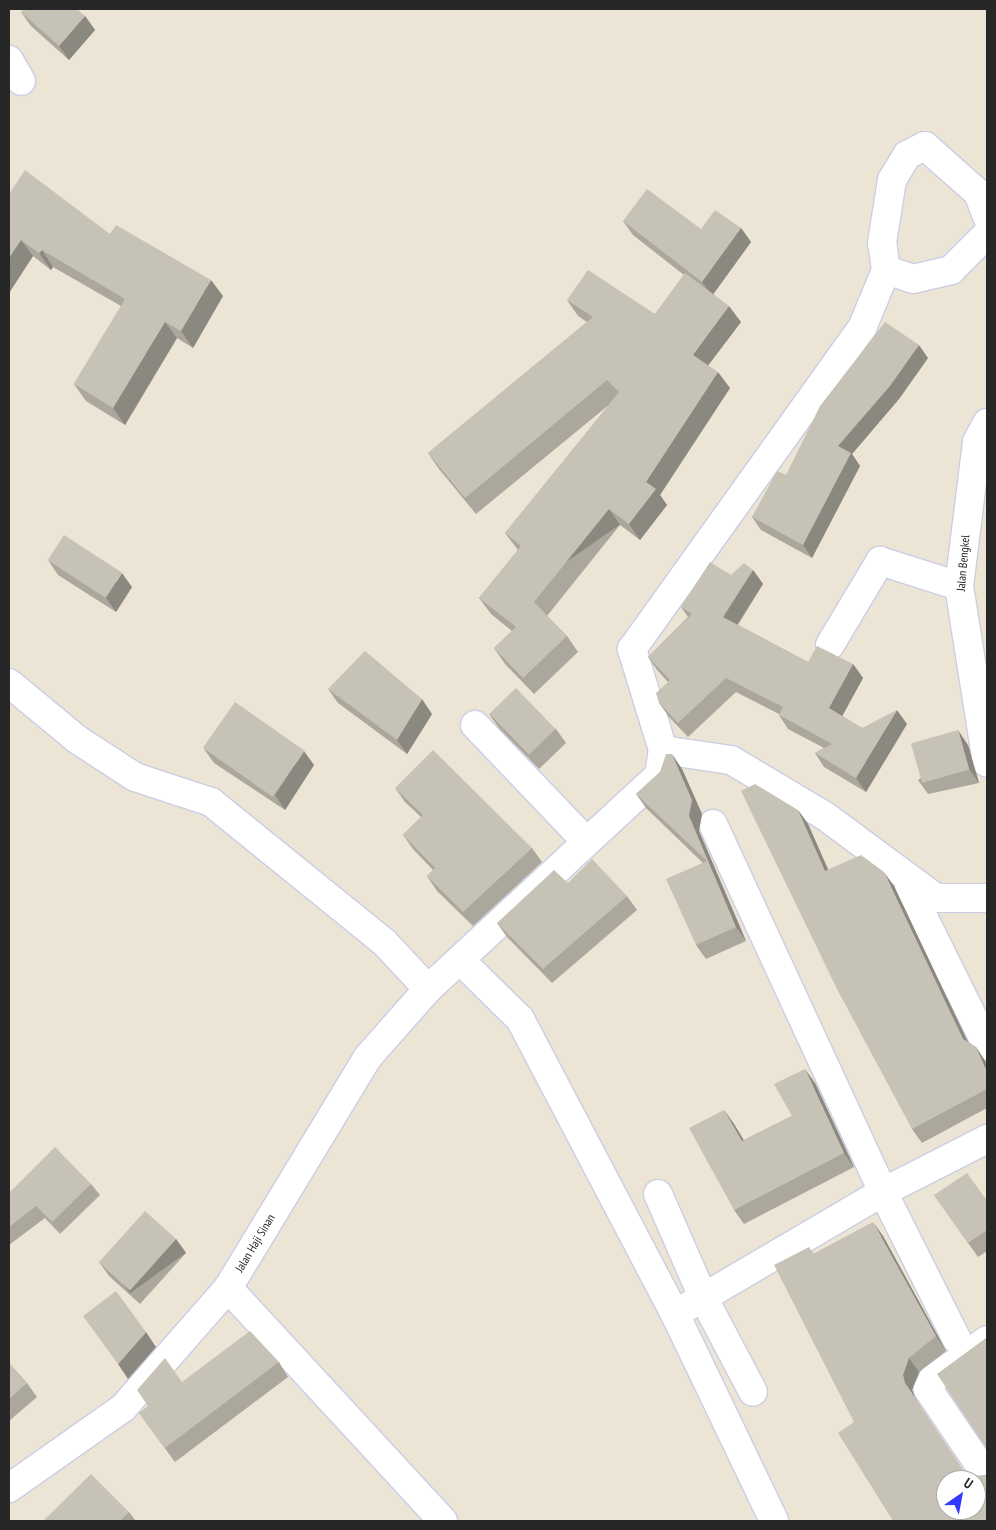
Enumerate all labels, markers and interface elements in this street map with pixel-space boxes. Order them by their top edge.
street label: Jalan Bengkel [953,534,973,592]
street label: Jalan Haji Sinan [232,1211,278,1275]
north arrow [936,1470,986,1520]
text: U [961,1474,977,1493]

